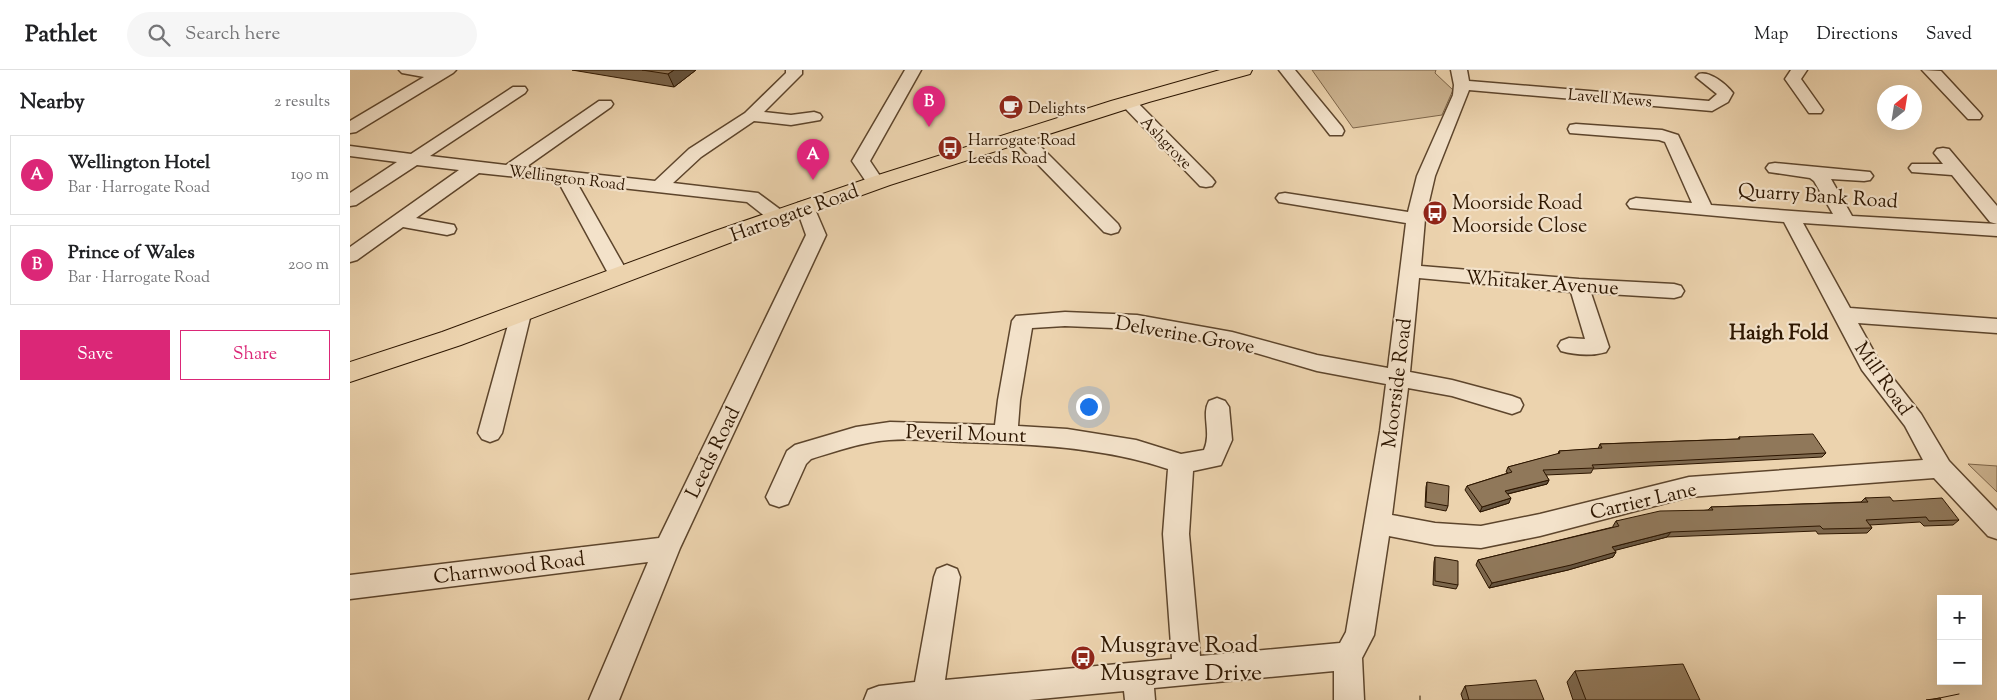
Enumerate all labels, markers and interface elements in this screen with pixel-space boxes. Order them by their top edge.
search box [127,12,477,57]
text: Pathlet [25,18,97,52]
icon: search [145,21,173,49]
text: Search here [185,21,280,48]
text: Map [1754,22,1789,48]
text: Directions [1817,22,1898,48]
text: Saved [1926,22,1972,48]
street label: Lavell Mews [1567,84,1653,115]
north arrow [1877,85,1922,130]
pin: B [913,86,945,127]
text: Nearby [20,88,85,118]
text: 2 results [274,91,330,114]
cafe icon: Delights [998,94,1024,120]
place label: Delights [1028,98,1086,121]
street label: Ashgrove [1134,112,1196,175]
place label: Harrogate Road Leeds Road [968,130,1076,171]
bus stop icon: Harrogate Road Leeds Road [937,135,963,161]
pin: A [797,139,829,180]
text: Wellington Hotel [68,150,210,177]
street label: Wellington Road [507,161,626,198]
text: A [31,164,44,187]
text: 190 m [291,164,329,187]
text: Bar · Harrogate Road [68,177,210,200]
street label: Quarry Bank Road [1737,177,1899,218]
street label: Harrogate Road [727,178,863,251]
place label: Moorside Road Moorside Close [1452,190,1587,242]
bus stop icon: Moorside Road Moorside Close [1422,200,1448,226]
text: Prince of Wales [68,240,195,267]
text: B [32,254,42,277]
text: 200 m [288,254,329,277]
street label: Whitaker Avenue [1464,265,1620,304]
text: Bar · Harrogate Road [68,267,210,290]
street label: Delverine Grove [1112,310,1257,363]
street label: Moorside Road [1376,317,1421,450]
district label: Haigh Fold [1729,319,1829,349]
button: Save [20,330,170,380]
button: Share [180,330,330,380]
street label: Mill Road [1846,337,1918,422]
your location [1076,394,1102,420]
street label: Leeds Road [679,402,749,504]
street label: Peveril Mount [905,419,1027,452]
street label: Carrier Lane [1587,476,1700,529]
street label: Charnwood Road [432,546,587,593]
map controls [1937,595,1982,685]
button: + [1937,595,1982,640]
place label: Musgrave Road Musgrave Drive [1100,629,1262,691]
button: − [1937,640,1982,685]
bus stop icon: Musgrave Road Musgrave Drive [1070,645,1096,671]

